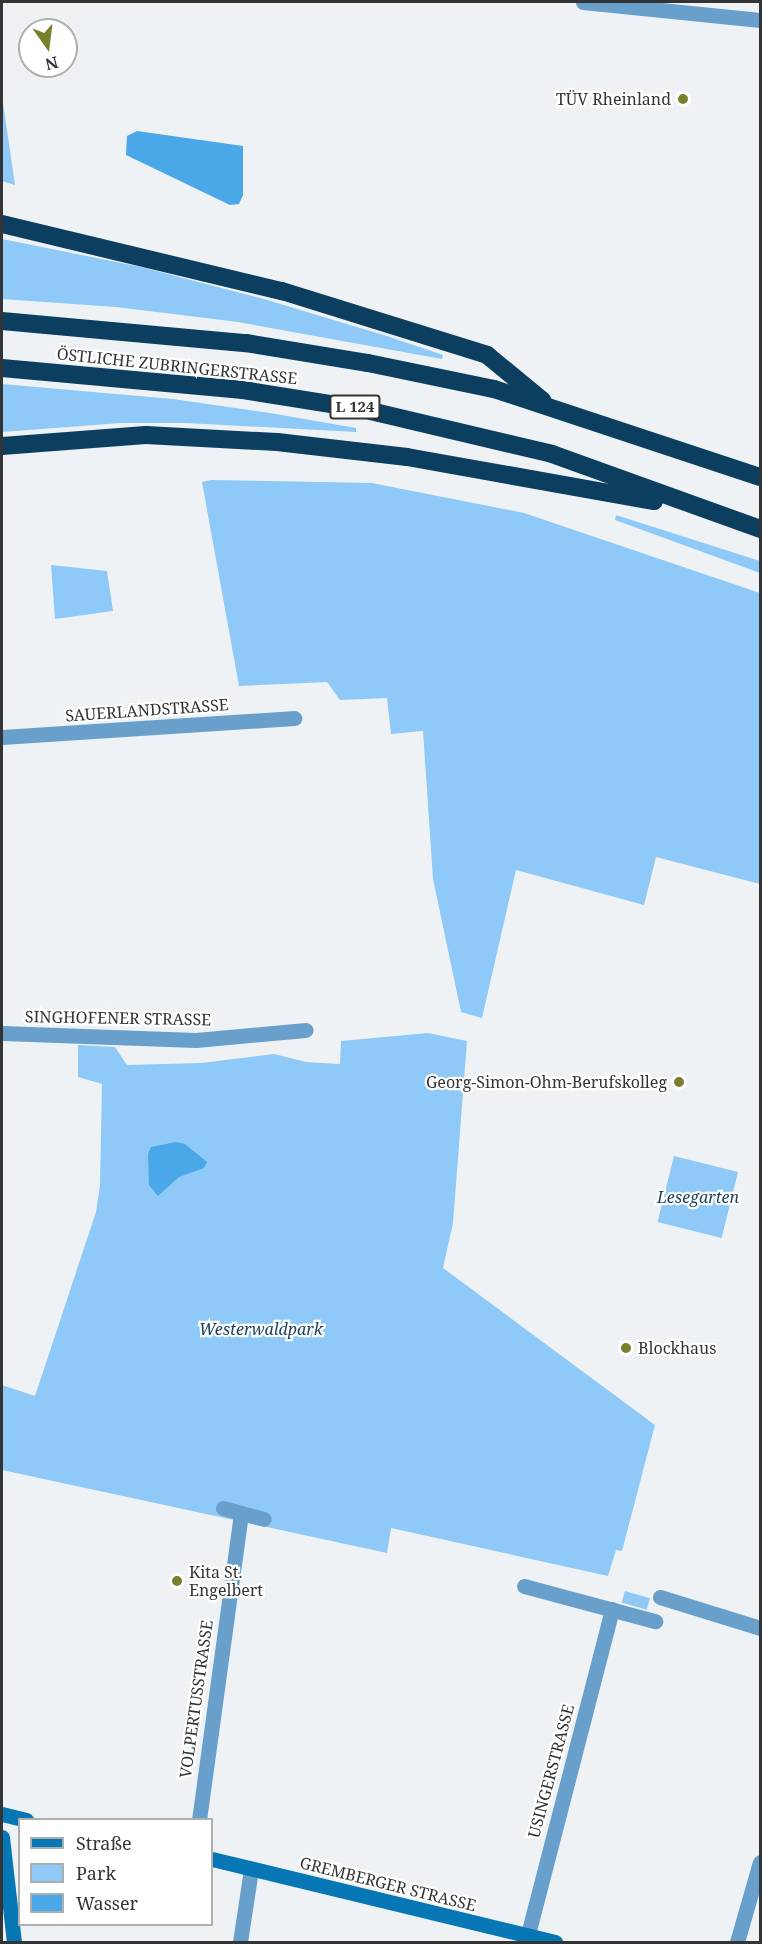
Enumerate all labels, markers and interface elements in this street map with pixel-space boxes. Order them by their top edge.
north arrow [18,18,78,78]
text: N [43,51,61,76]
place label: TÜV Rheinland [556,89,671,109]
marker: TÜV Rheinland [676,92,690,106]
street label: ÖSTLICHE ZUBRINGERSTRASSE [56,344,298,388]
road number: L 124 [328,395,382,419]
street label: SAUERLANDSTRASSE [65,695,229,725]
street label: SINGHOFENER STRASSE [25,1007,211,1029]
place label: Georg-Simon-Ohm-Berufskolleg [426,1072,667,1092]
marker: Georg-Simon-Ohm-Berufskolleg [672,1075,686,1089]
park label: Lesegarten [657,1187,739,1207]
park label: Westerwaldpark [199,1319,323,1339]
place label: Blockhaus [638,1338,716,1358]
marker: Blockhaus [619,1341,633,1355]
place label: Kita St. Engelbert [189,1562,263,1600]
marker: Kita St. Engelbert [170,1574,184,1588]
street label: VOLPERTUSSTRASSE [175,1619,217,1779]
street label: USINGERSTRASSE [524,1702,578,1840]
legend [18,1818,213,1926]
text: Straße [76,1831,132,1855]
street label: GREMBERGER STRASSE [298,1853,478,1915]
text: Park [76,1861,116,1885]
text: Wasser [76,1891,138,1915]

